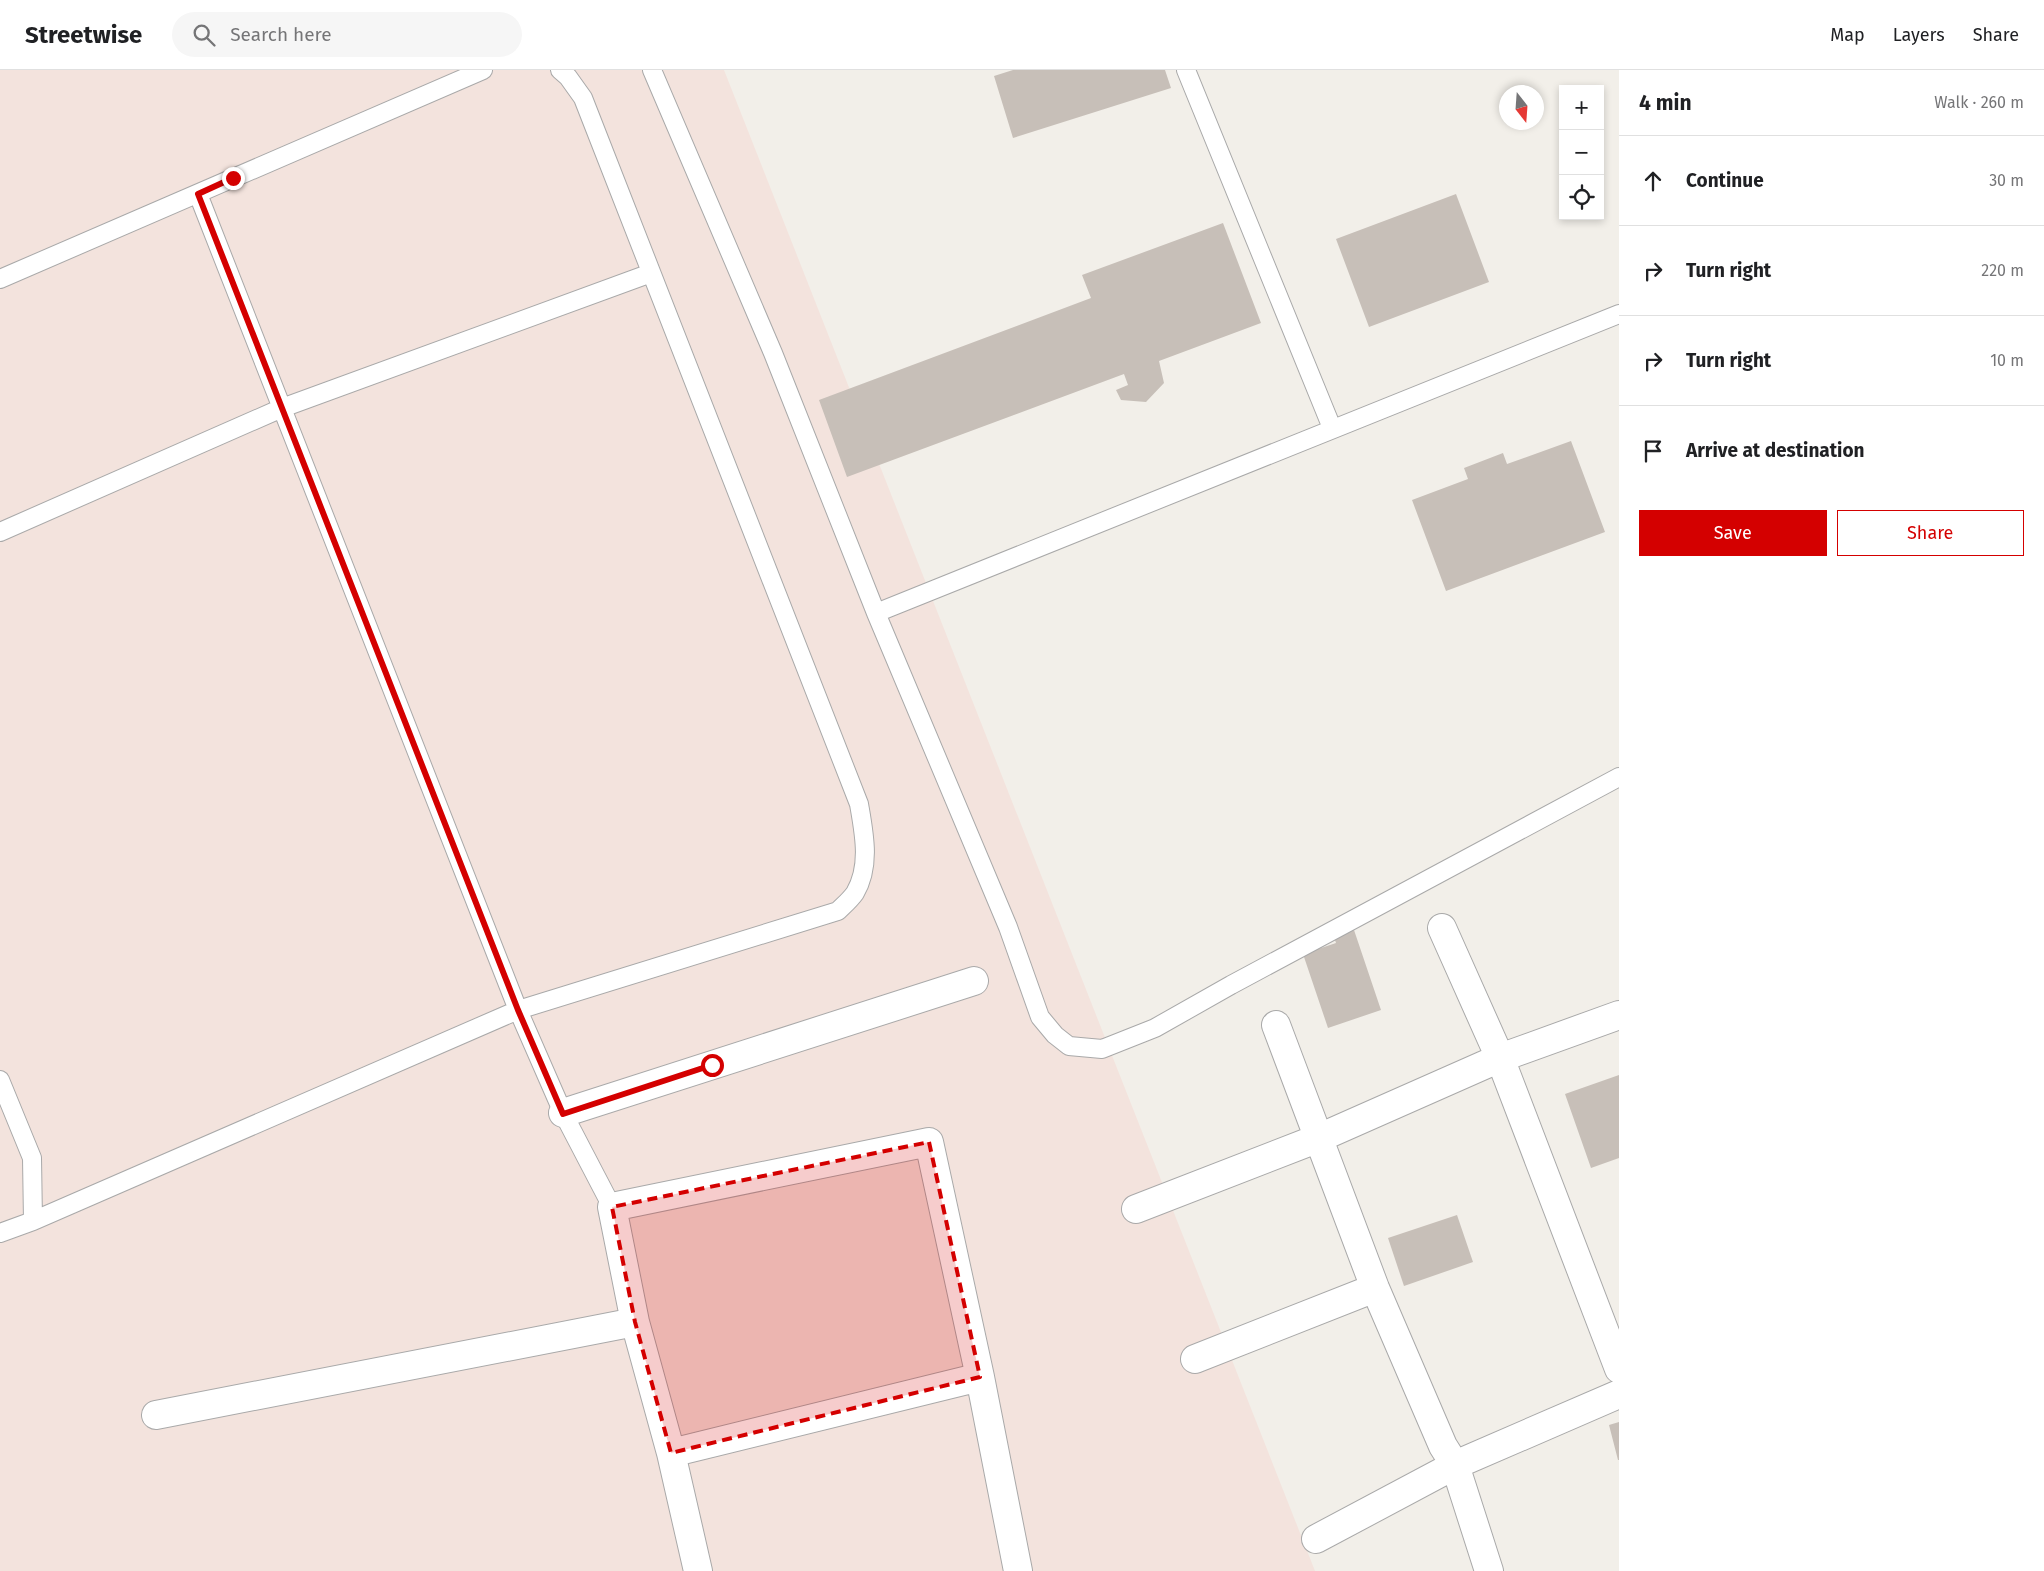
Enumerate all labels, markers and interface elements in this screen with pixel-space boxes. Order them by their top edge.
search box [172,12,522,57]
text: Streetwise [25,21,142,49]
icon: search [190,21,218,49]
text: Search here [230,23,332,46]
text: Map [1830,24,1865,46]
text: Layers [1893,24,1945,46]
text: Share [1973,24,2019,46]
north arrow [1499,85,1544,130]
map controls [1559,85,1604,220]
button: + [1559,85,1604,130]
text: 4 min [1639,90,1692,116]
text: Walk · 260 m [1934,93,2024,112]
button: − [1559,130,1604,175]
route end [222,167,245,190]
icon: ahead [1639,167,1667,195]
text: Continue [1686,169,1764,192]
text: 30 m [1989,171,2024,190]
button: locate [1559,175,1604,220]
icon: right [1639,257,1667,285]
text: Turn right [1686,259,1771,282]
text: 220 m [1981,261,2024,280]
icon: right [1639,347,1667,375]
text: Turn right [1686,349,1771,372]
text: 10 m [1990,351,2024,370]
icon: arrive [1639,437,1667,465]
text: Arrive at destination [1686,439,1865,462]
button: Save [1639,510,1827,556]
button: Share [1837,510,2024,556]
route start [701,1054,724,1077]

